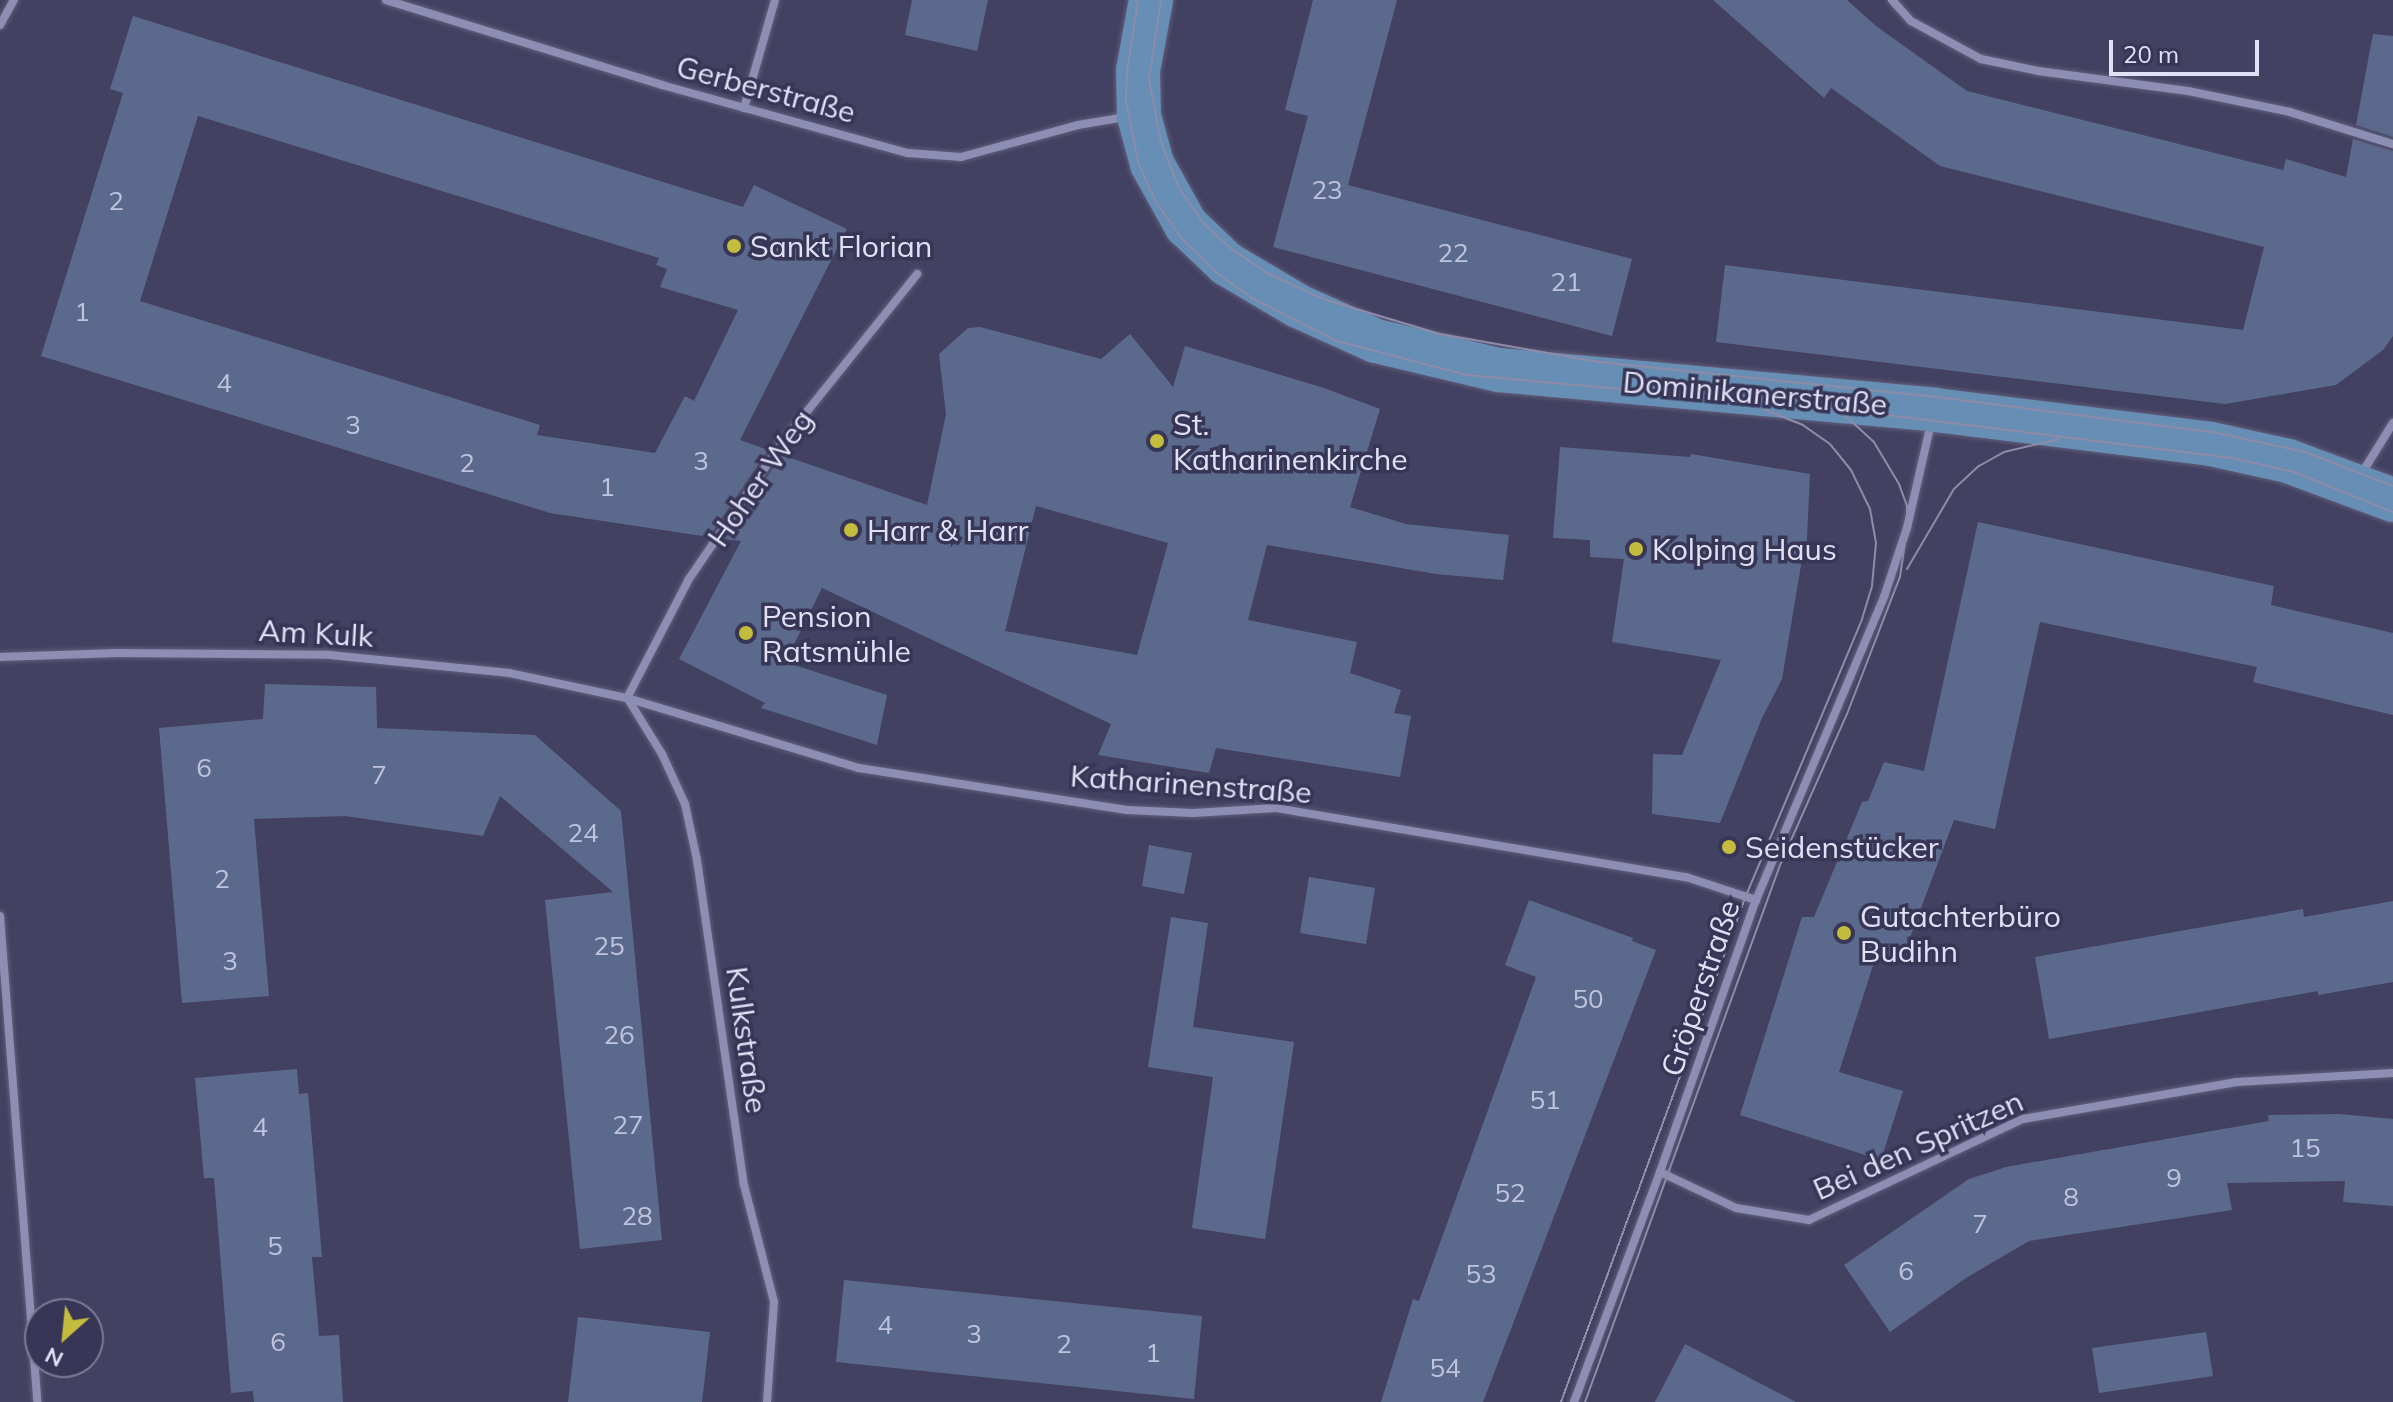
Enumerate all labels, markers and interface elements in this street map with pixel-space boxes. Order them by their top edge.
scale bar [2113,24,2263,74]
text: 20 m [2123,39,2179,69]
street label: Gerberstraße [673,48,859,130]
house number: 23 [1311,174,1343,206]
house number: 2 [108,185,124,217]
place label: Sankt Florian [750,228,932,264]
marker: Sankt Florian [725,237,743,255]
house number: 22 [1437,237,1469,269]
house number: 21 [1550,266,1582,298]
house number: 1 [74,296,90,328]
street label: Dominikanerstraße [1621,364,1889,422]
house number: 4 [216,367,232,399]
street label: Hoher Weg [700,403,820,553]
place label: St. Katharinenkirche [1173,406,1408,476]
house number: 3 [345,409,361,441]
marker: St. Katharinenkirche [1148,432,1166,450]
house number: 3 [693,445,709,477]
house number: 2 [459,447,475,479]
house number: 1 [599,471,615,503]
place label: Harr & Harr [867,512,1028,548]
marker: Harr & Harr [842,521,860,539]
place label: Kolping Haus [1652,531,1837,567]
marker: Kolping Haus [1627,540,1645,558]
place label: Pension Ratsmühle [762,598,911,668]
street label: Am Kulk [258,612,374,654]
marker: Pension Ratsmühle [737,624,755,642]
house number: 6 [196,752,212,784]
street label: Katharinenstraße [1069,758,1313,810]
house number: 7 [371,759,387,791]
house number: 24 [567,817,599,849]
place label: Seidenstücker [1745,829,1939,865]
marker: Seidenstücker [1720,838,1738,856]
house number: 2 [214,863,230,895]
street label: Gröperstraße [1653,895,1747,1081]
place label: Gutachterbüro Budihn [1860,898,2061,968]
marker: Gutachterbüro Budihn [1835,924,1853,942]
house number: 25 [593,930,625,962]
house number: 3 [222,945,238,977]
street label: Kulkstraße [719,964,775,1116]
house number: 50 [1572,983,1604,1015]
house number: 26 [603,1019,635,1051]
street label: Bei den Spritzen [1808,1083,2028,1207]
house number: 51 [1529,1084,1561,1116]
house number: 27 [612,1109,644,1141]
house number: 4 [252,1111,268,1143]
house number: 15 [2289,1132,2321,1164]
house number: 9 [2166,1162,2182,1194]
house number: 52 [1494,1177,1526,1209]
house number: 8 [2063,1181,2079,1213]
house number: 28 [621,1200,653,1232]
house number: 7 [1972,1208,1988,1240]
house number: 5 [267,1230,283,1262]
house number: 6 [1898,1255,1914,1287]
house number: 53 [1465,1258,1497,1290]
north arrow [24,1298,104,1378]
house number: 4 [877,1309,893,1341]
house number: 3 [966,1318,982,1350]
house number: 6 [270,1326,286,1358]
house number: 2 [1056,1328,1072,1360]
house number: 1 [1145,1337,1161,1369]
text: N [40,1341,68,1374]
house number: 54 [1429,1352,1461,1384]

